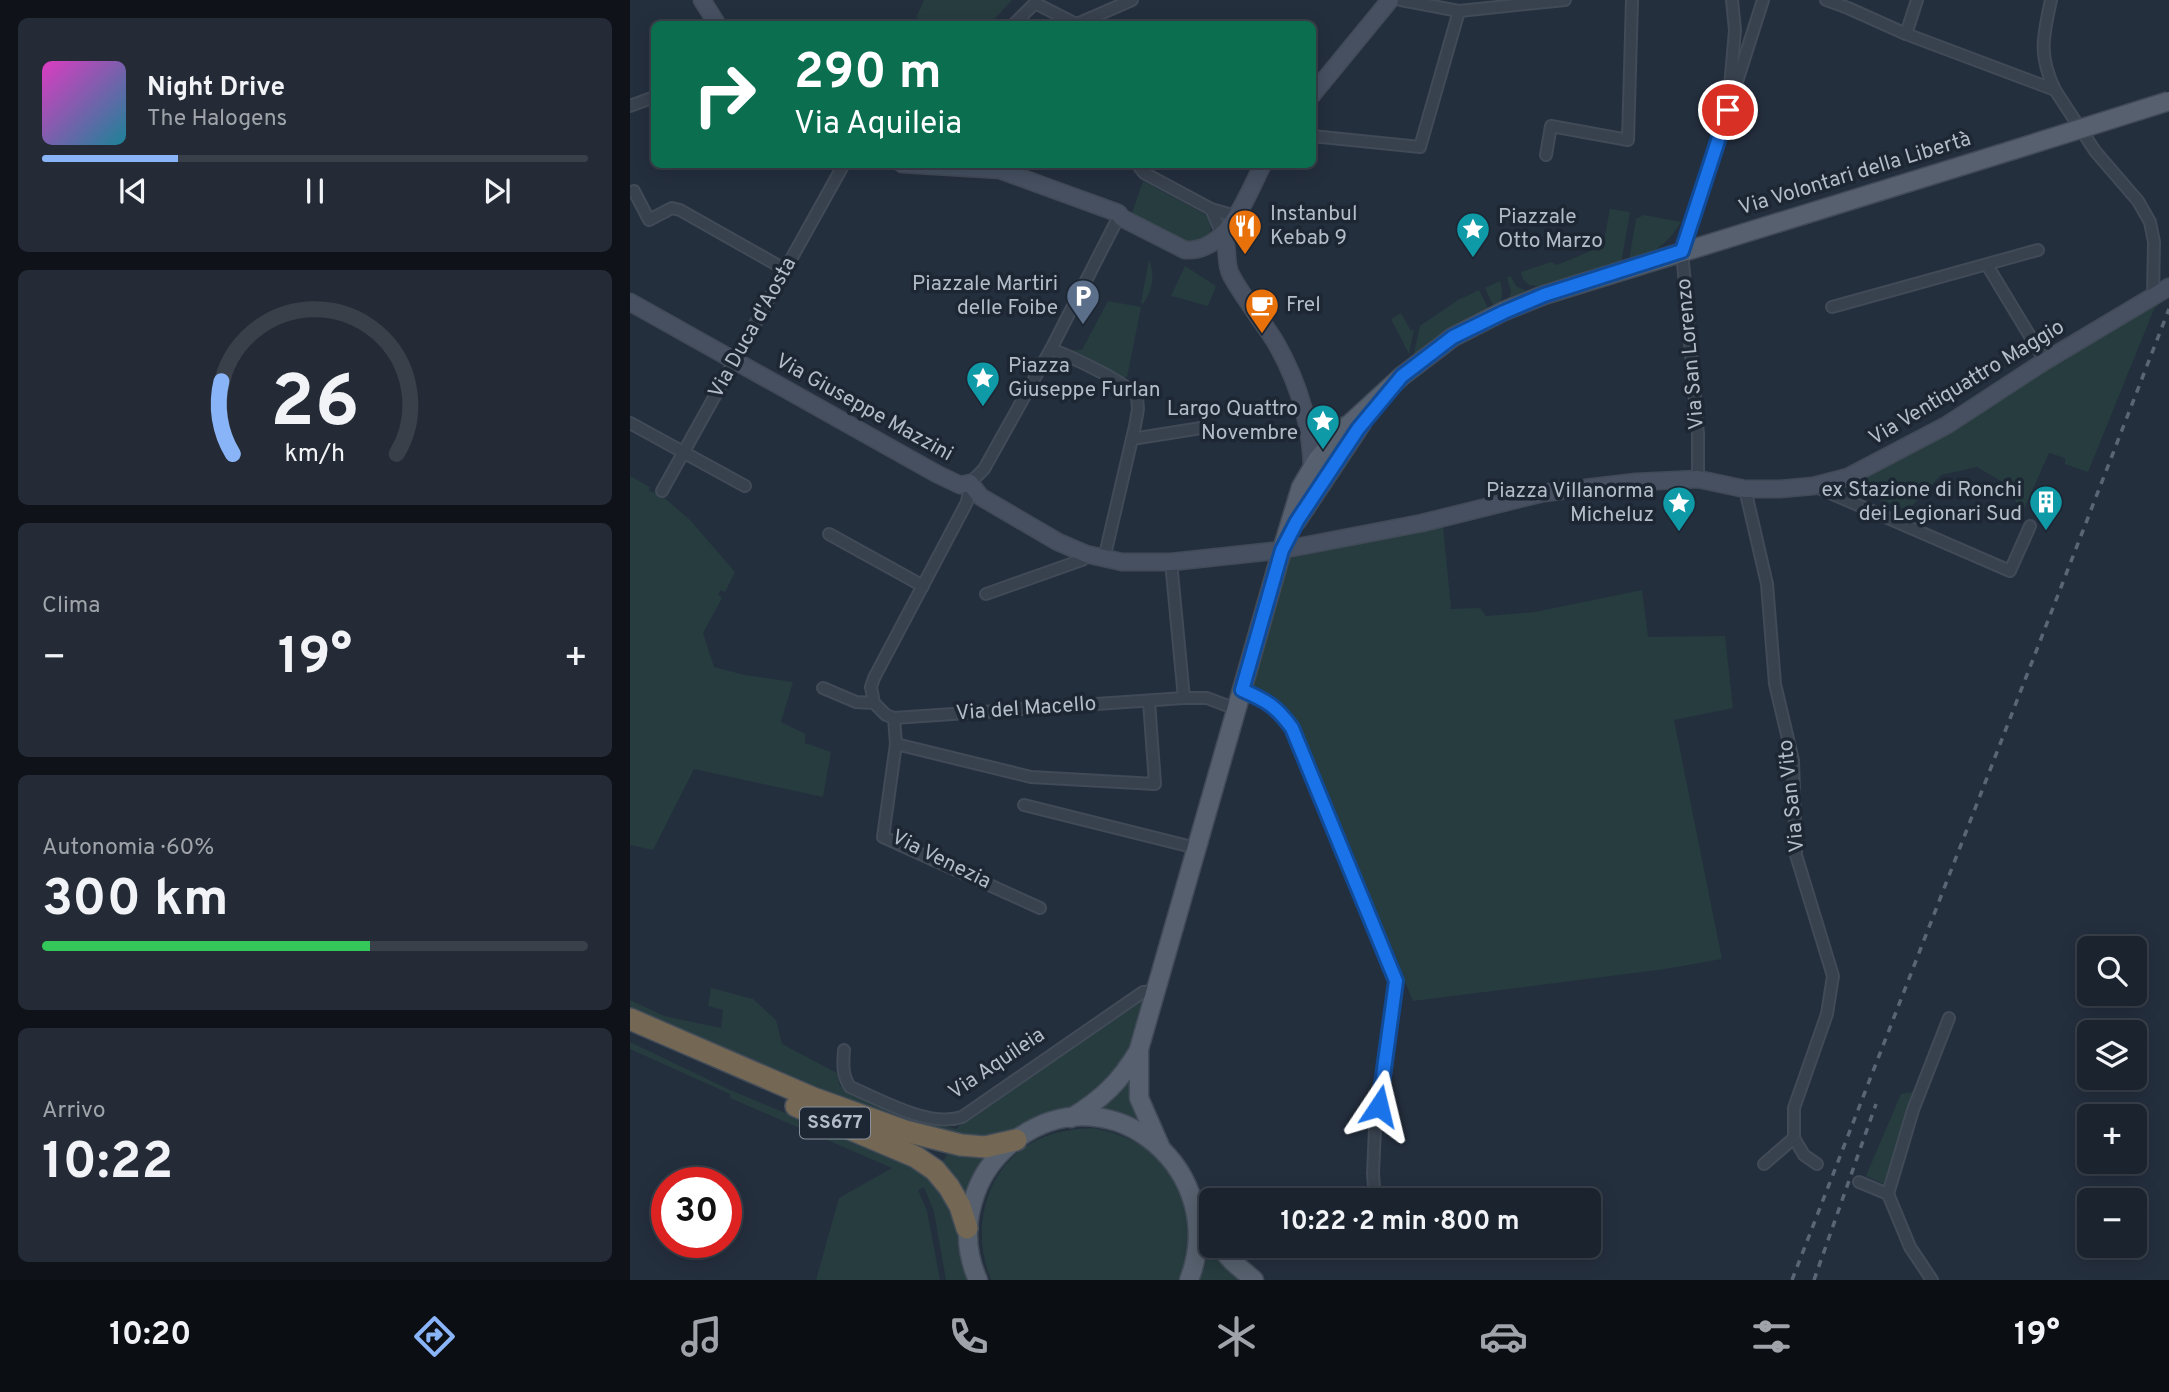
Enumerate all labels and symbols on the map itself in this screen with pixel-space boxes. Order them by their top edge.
pin [1698,80,1758,140]
street label: Via Volontari della Libertà [1736,126,1974,222]
place label: Instanbul Kebab 9 [1270,201,1357,252]
place label: Piazzale Otto Marzo [1498,204,1603,255]
restaurant icon: Instanbul Kebab 9 [1226,207,1264,256]
place icon: Piazzale Otto Marzo [1454,210,1492,259]
street label: Via Duca d'Aosta [703,253,803,403]
place label: Piazzale Martiri delle Foibe [912,271,1058,322]
parking icon: Piazzale Martiri delle Foibe [1064,277,1102,326]
street label: Via San Lorenzo [1671,277,1711,431]
cafe icon: Frel [1243,286,1281,335]
place label: Frel [1286,292,1321,319]
street label: Via Ventiquattro Maggio [1864,314,2070,452]
street label: Via Giuseppe Mazzini [770,348,958,468]
place label: Piazza Giuseppe Furlan [1008,353,1161,404]
place icon: Piazza Giuseppe Furlan [964,359,1002,408]
place label: Largo Quattro Novembre [1167,396,1298,447]
place icon: Largo Quattro Novembre [1304,402,1342,451]
place label: ex Stazione di Ronchi dei Legionari Sud [1822,477,2022,528]
place label: Piazza Villanorma Micheluz [1486,478,1654,529]
building icon: ex Stazione di Ronchi dei Legionari Sud [2027,483,2065,532]
place icon: Piazza Villanorma Micheluz [1660,484,1698,533]
street label: Via del Macello [955,691,1097,727]
street label: Via San Vito [1773,738,1811,854]
street label: Via Venezia [887,824,995,896]
street label: Via Aquileia [944,1022,1050,1106]
position arrow [1342,1069,1416,1143]
road number: SS677 [800,1107,870,1138]
speed limit sign: 30 [651,1167,742,1258]

